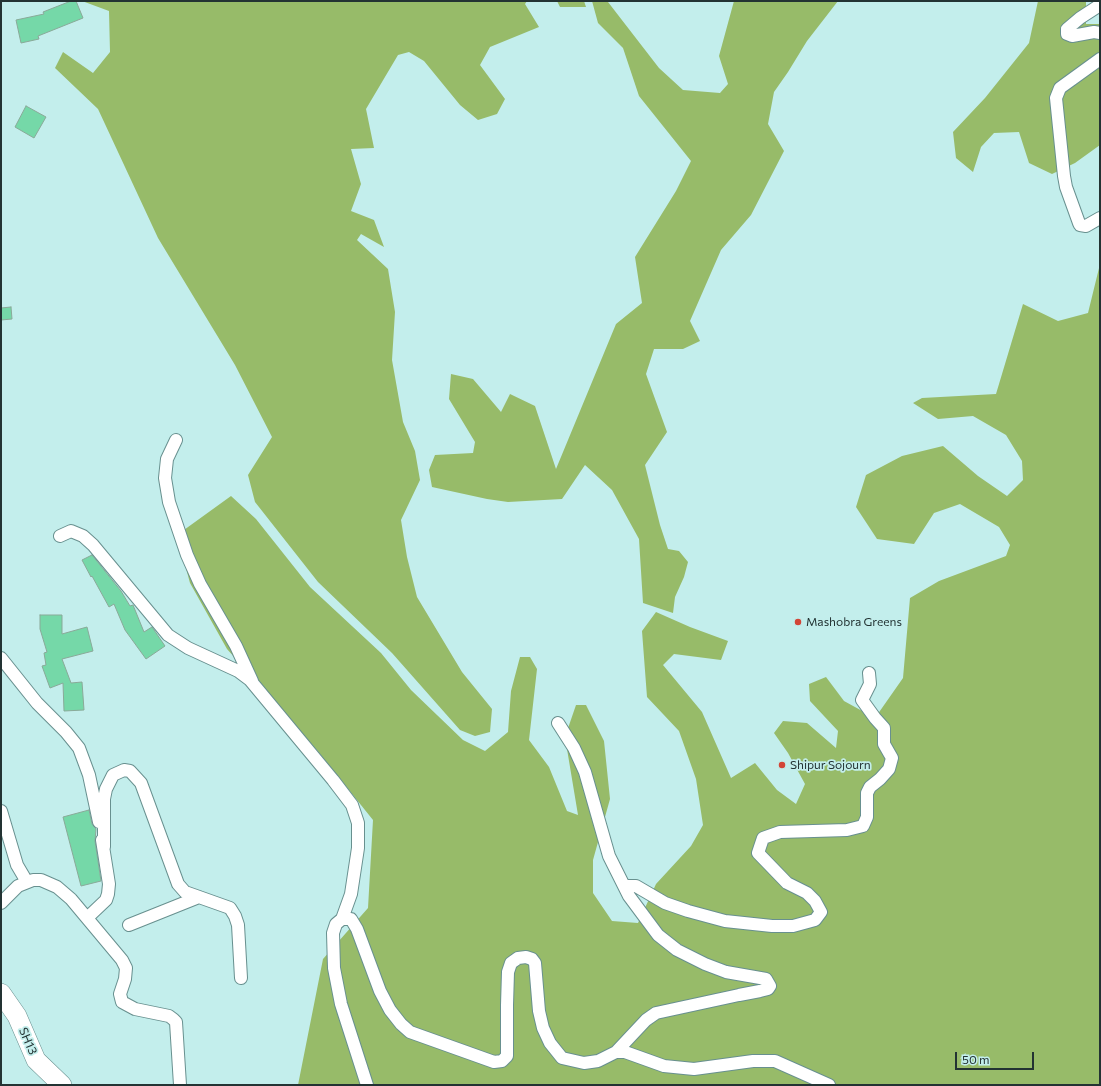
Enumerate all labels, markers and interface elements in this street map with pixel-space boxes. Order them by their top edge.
place label: Mashobra Greens [806,615,902,629]
marker: Mashobra Greens [793,617,803,627]
place label: Shipur Sojourn [790,758,871,772]
marker: Shipur Sojourn [777,760,787,770]
street label: SH13 [16,1025,40,1057]
scale bar [957,1044,1036,1070]
text: 50 m [962,1052,990,1066]

